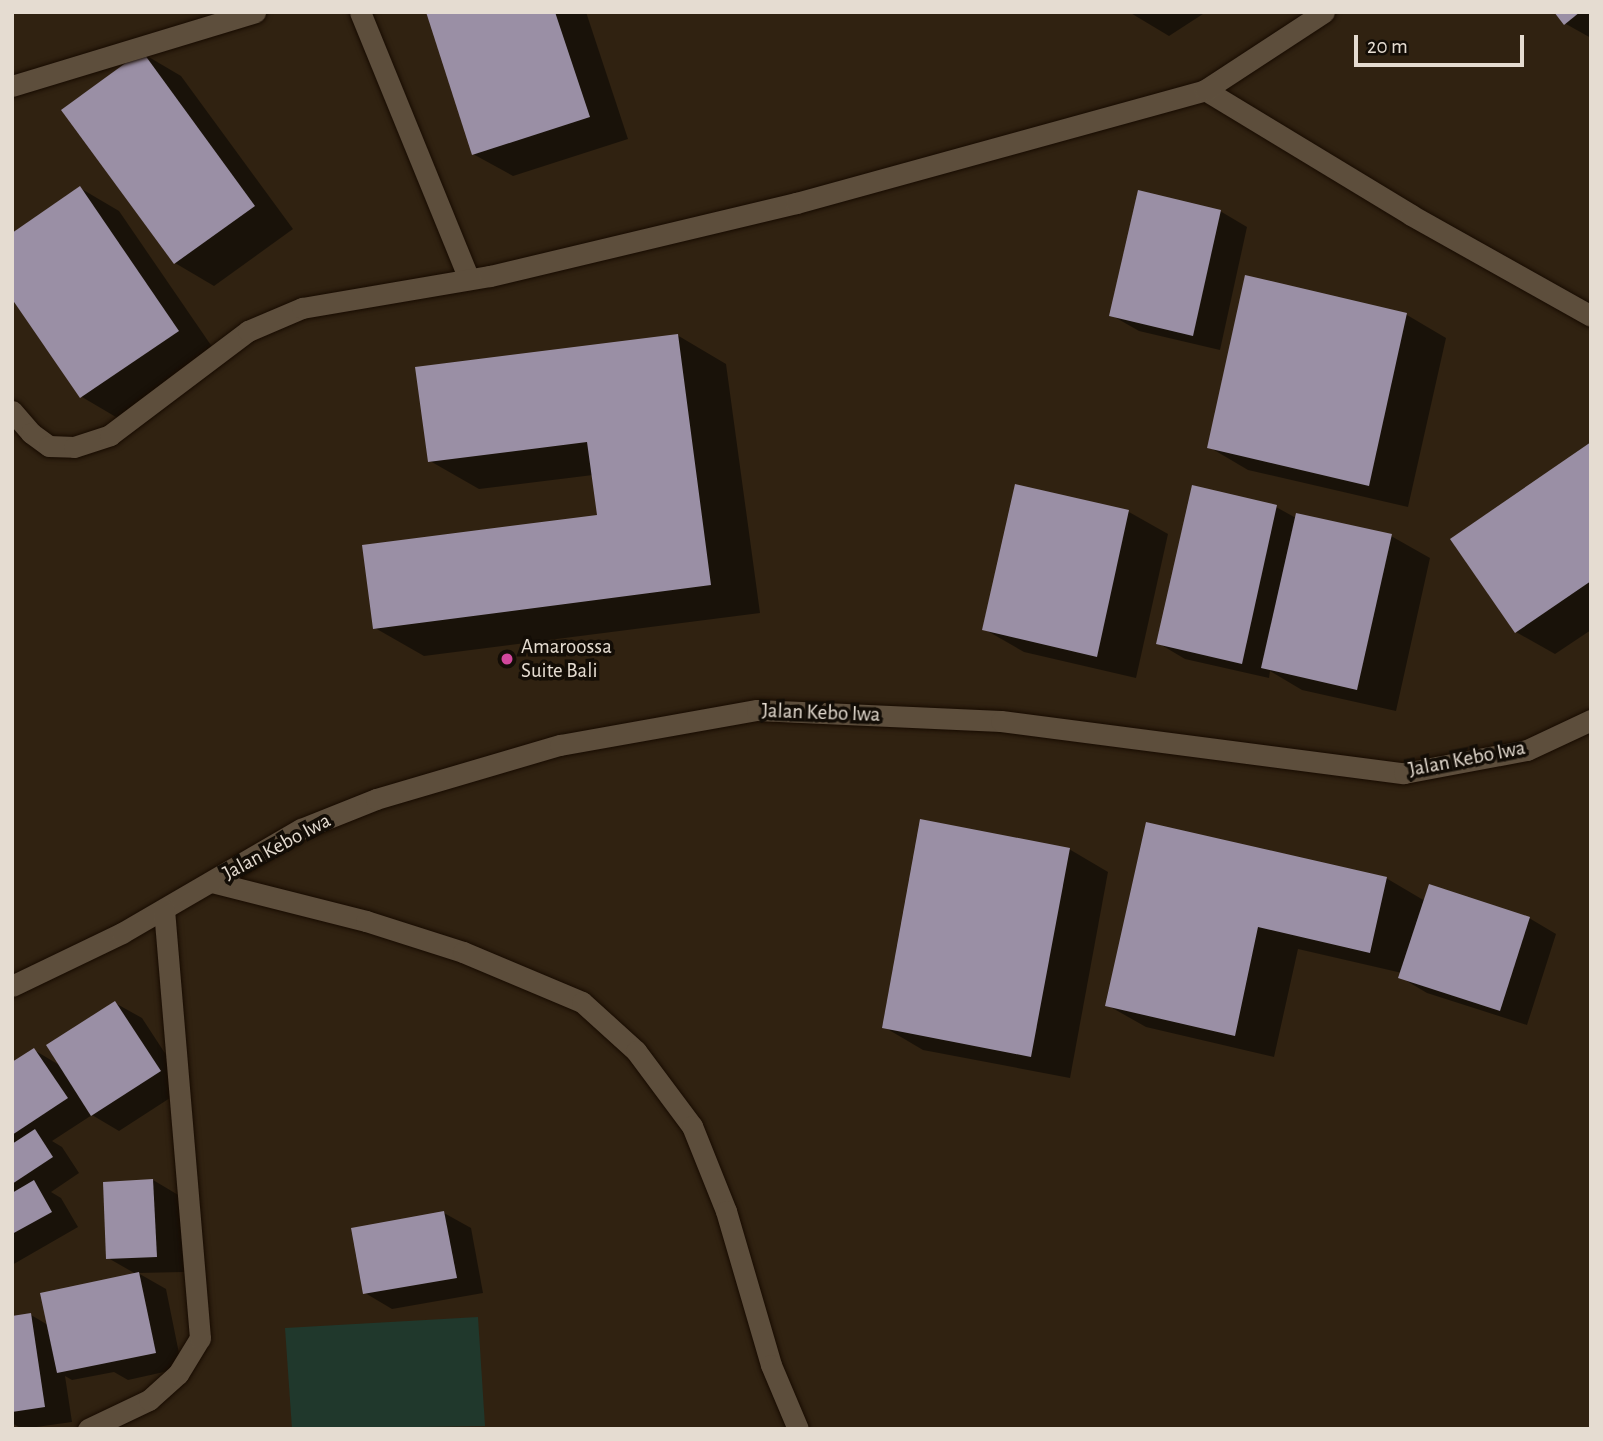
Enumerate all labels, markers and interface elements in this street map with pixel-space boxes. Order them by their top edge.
scale bar [1358,21,1528,65]
text: 20 m [1367,36,1408,57]
place label: Amaroossa Suite Bali [521,634,612,684]
marker: Amaroossa Suite Bali [499,651,515,667]
street label: Jalan Kebo Iwa [761,698,881,728]
street label: Jalan Kebo Iwa [1406,735,1528,783]
street label: Jalan Kebo Iwa [219,808,335,886]

